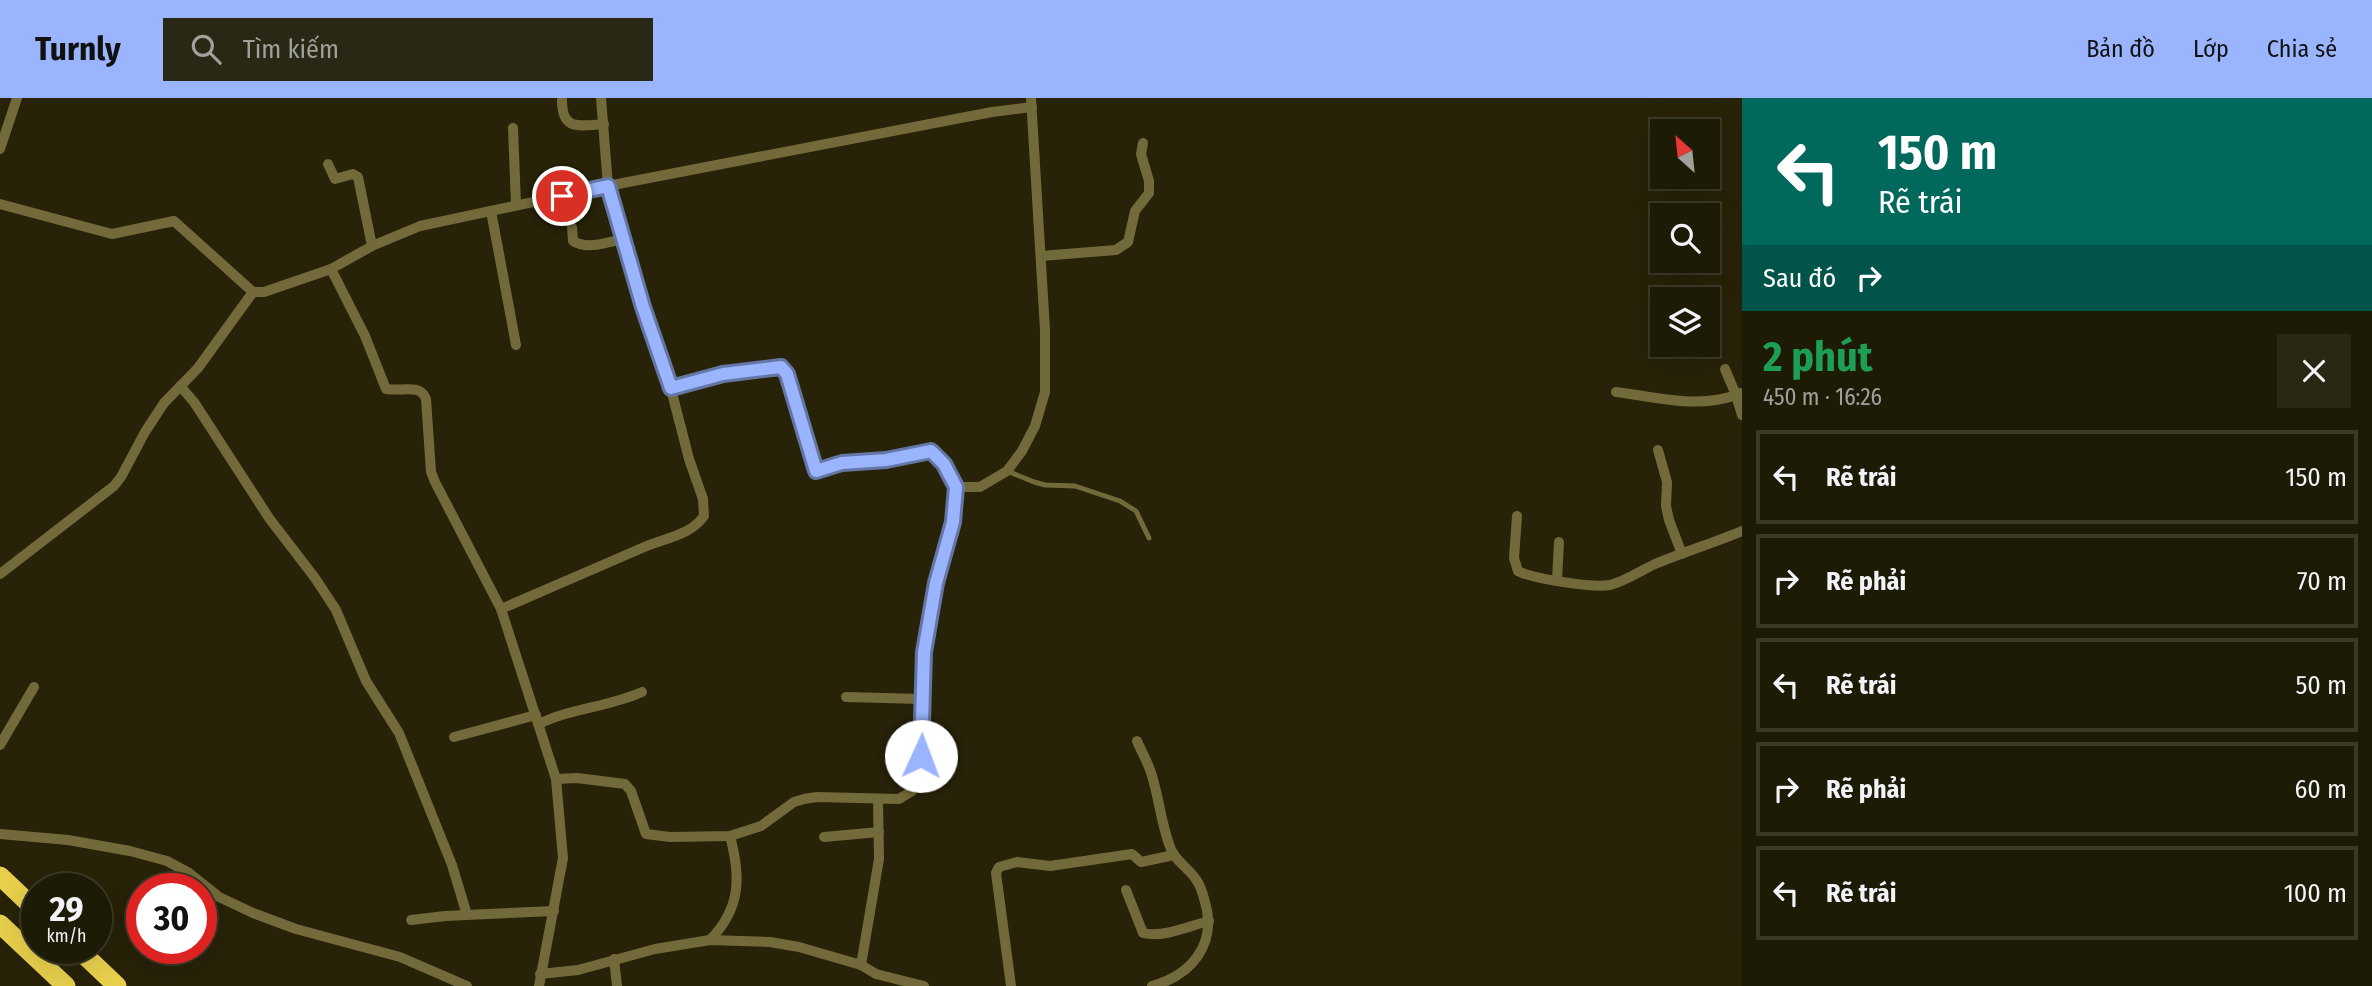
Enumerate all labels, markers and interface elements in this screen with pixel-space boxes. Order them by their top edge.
search box [163,18,653,81]
text: Turnly [35,29,121,69]
icon: search [187,30,225,68]
text: Tìm kiếm [243,34,339,65]
text: Bản đồ [2086,35,2155,63]
text: Lớp [2193,35,2229,63]
text: Chia sẻ [2267,35,2337,63]
north arrow [1650,119,1720,189]
map controls [1650,119,1720,357]
text: 150 m [1878,123,1997,182]
icon: left [1763,126,1854,217]
pin [532,166,592,226]
icon: arrive [543,177,581,215]
text: Rẽ trái [1878,183,1963,221]
button: search [1650,203,1720,273]
icon: right [1850,259,1888,297]
text: Sau đó [1763,263,1836,294]
button: layers [1650,287,1720,357]
text: 2 phút [1763,332,1873,382]
button: close [2277,334,2351,408]
text: 450 m · 16:26 [1763,383,1882,411]
icon: left [1767,458,1805,496]
text: Rẽ trái [1826,462,1896,493]
text: 150 m [2285,462,2347,493]
icon: right [1767,562,1805,600]
text: Rẽ phải [1826,566,1906,597]
text: 70 m [2297,566,2347,597]
icon: left [1767,666,1805,704]
text: Rẽ trái [1826,670,1896,701]
text: 50 m [2295,670,2347,701]
position arrow [884,719,958,793]
icon: right [1767,770,1805,808]
text: Rẽ phải [1826,774,1906,805]
text: 60 m [2294,774,2347,805]
speed limit sign: 30 [126,873,217,964]
icon: left [1767,874,1805,912]
text: Rẽ trái [1826,878,1896,909]
text: 100 m [2284,878,2347,909]
text: 29 [49,888,84,930]
text: km/h [46,925,87,947]

